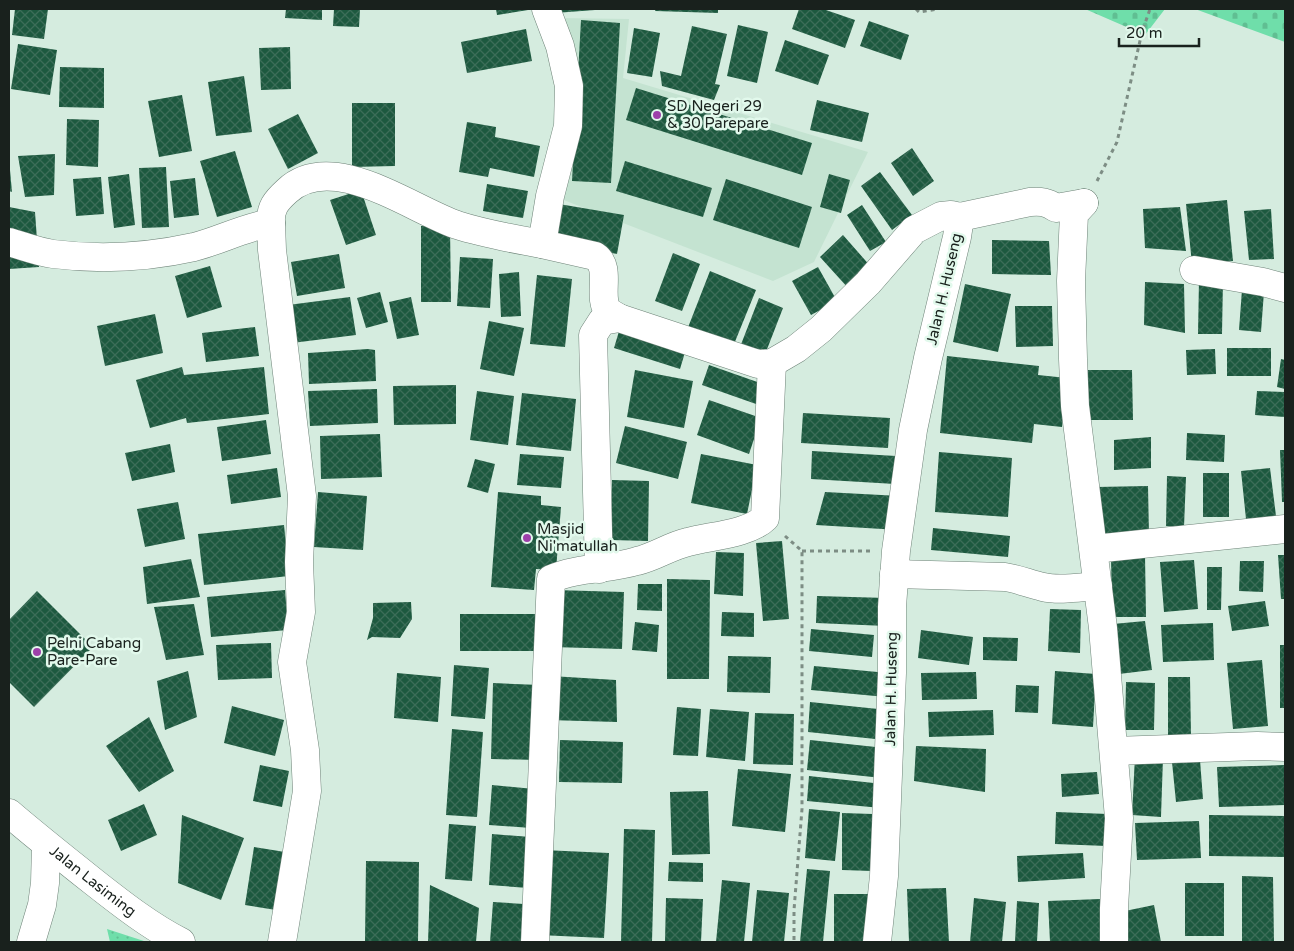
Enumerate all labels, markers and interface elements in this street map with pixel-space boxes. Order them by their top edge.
scale bar [1119,15,1199,47]
text: 20 m [1126,24,1163,42]
place label: SD Negeri 29 & 30 Parepare [667,97,769,132]
marker: SD Negeri 29 & 30 Parepare [651,109,663,121]
street label: Jalan H. Huseng [922,231,966,347]
place label: Masjid Ni'matullah [537,520,618,555]
marker: Masjid Ni'matullah [521,532,533,544]
street label: Jalan H. Huseng [881,632,901,746]
place label: Pelni Cabang Pare-Pare [47,634,141,669]
marker: Pelni Cabang Pare-Pare [31,646,43,658]
street label: Jalan Lasiming [46,841,140,920]

